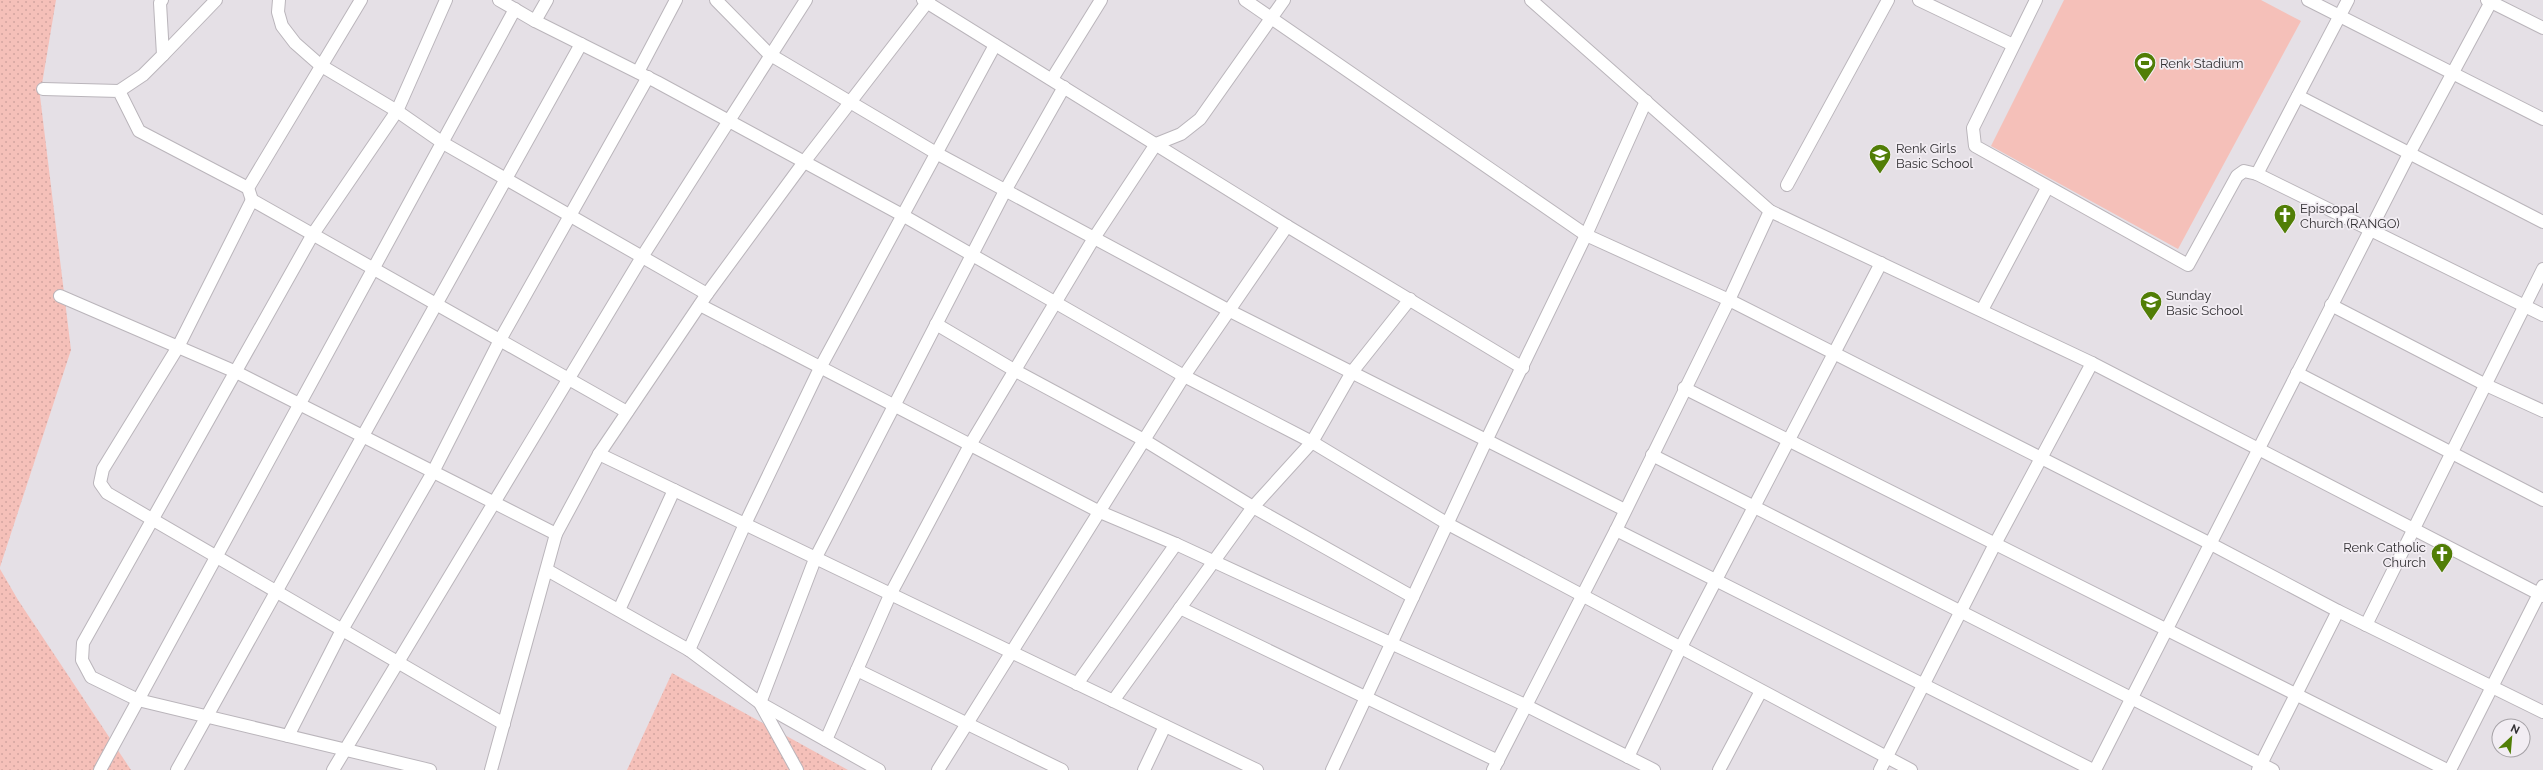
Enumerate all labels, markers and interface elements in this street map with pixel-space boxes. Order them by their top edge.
sports icon: Renk Stadium [2132,50,2158,83]
place label: Renk Stadium [2160,56,2244,71]
place label: Renk Girls Basic School [1896,141,1973,171]
school or university icon: Renk Girls Basic School [1867,142,1893,175]
place label: Episcopal Church (RANGO) [2300,201,2400,231]
church icon: Episcopal Church (RANGO) [2272,202,2298,235]
place label: Sunday Basic School [2166,288,2243,318]
school or university icon: Sunday Basic School [2138,289,2164,322]
place label: Renk Catholic Church [2343,540,2426,570]
church icon: Renk Catholic Church [2429,541,2455,574]
north arrow [2491,718,2531,758]
text: N [2509,722,2522,737]

